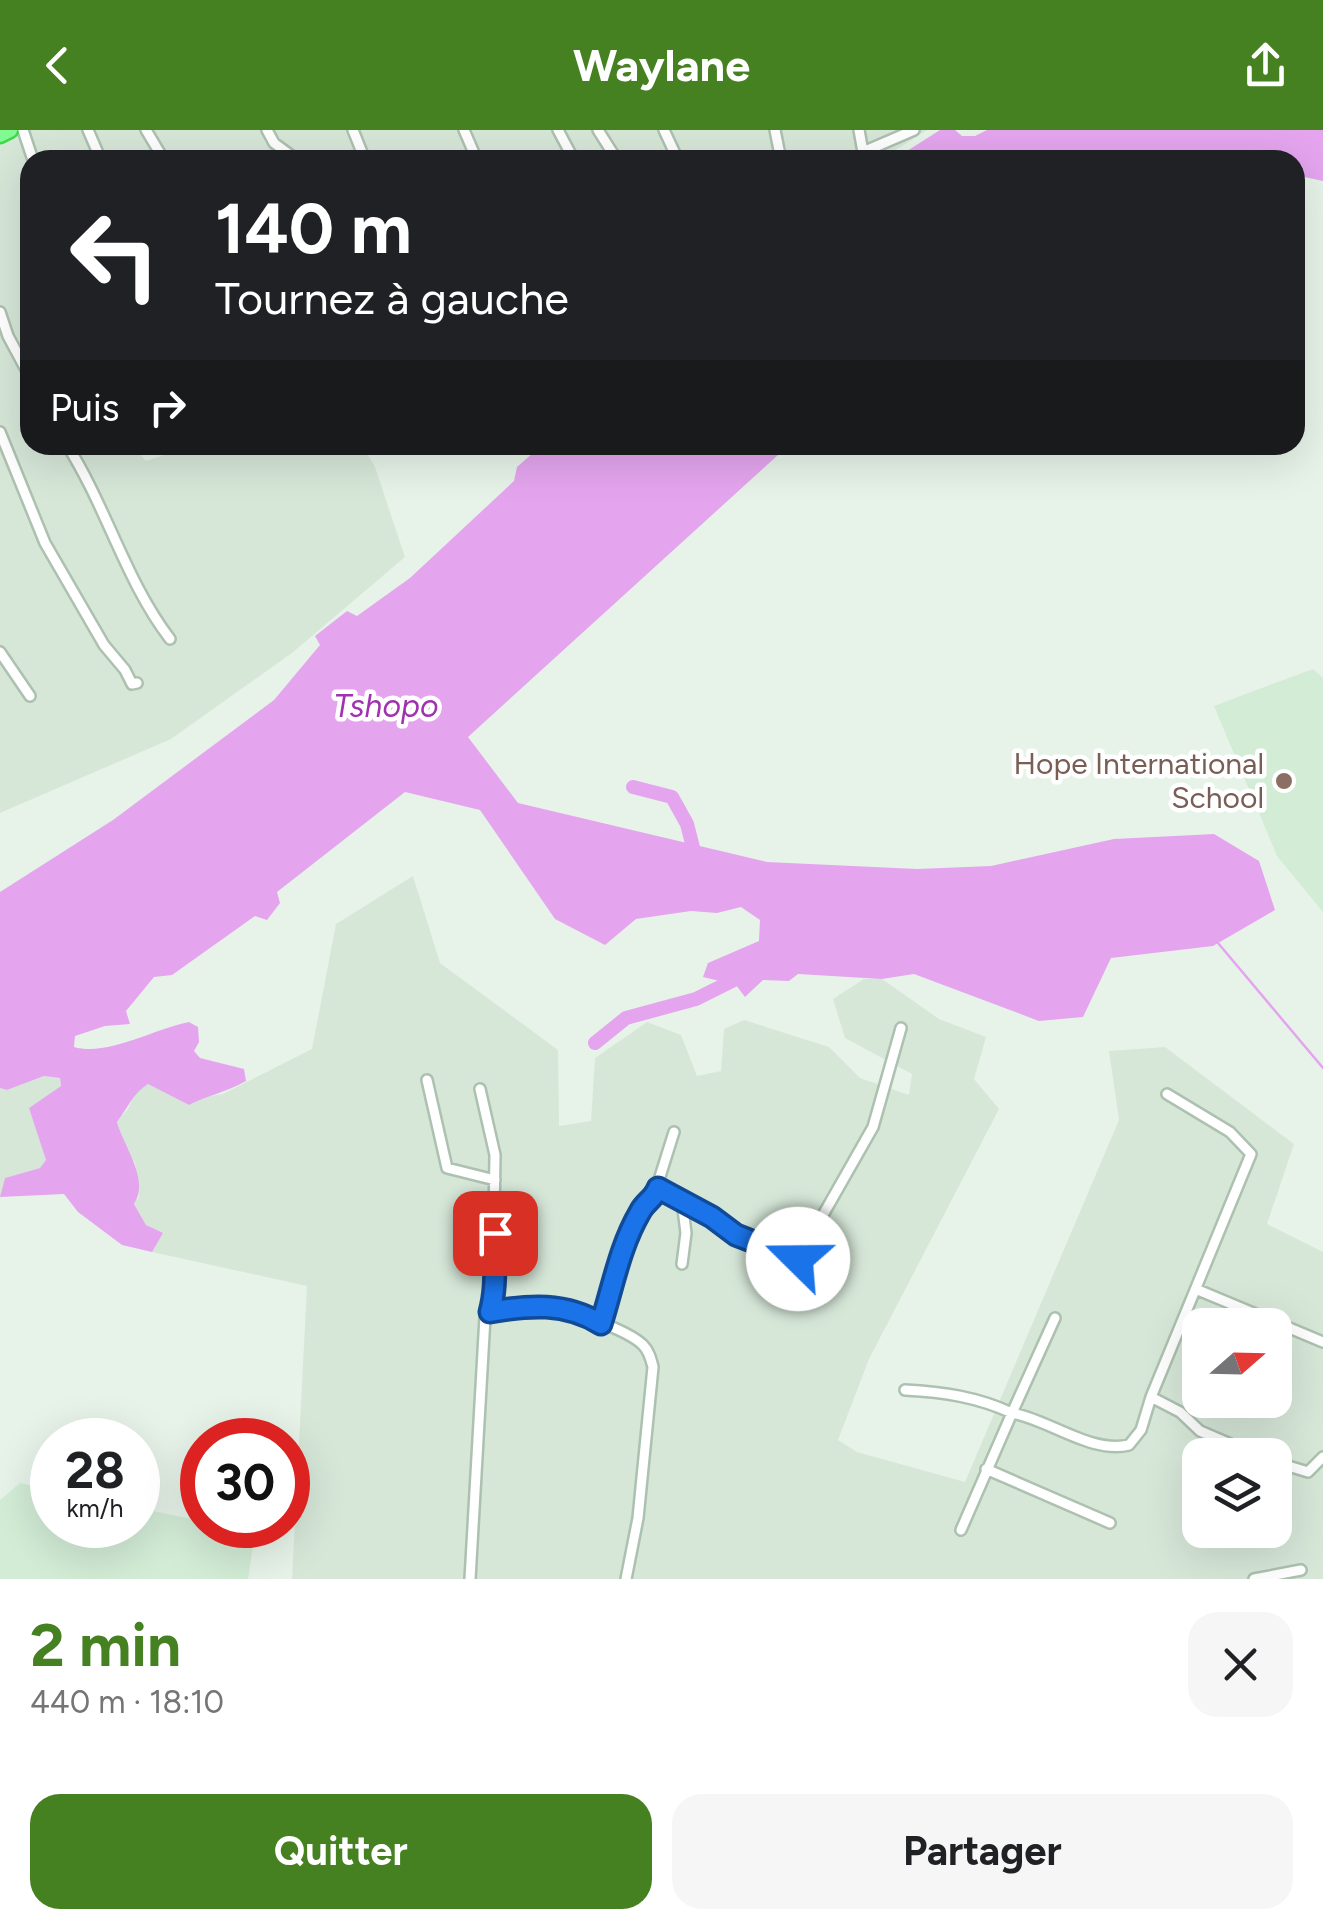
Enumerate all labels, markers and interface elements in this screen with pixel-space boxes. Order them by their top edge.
icon: back [30,38,85,93]
text: Waylane [573,38,750,92]
icon: share [1238,38,1293,93]
text: 140 m [215,186,412,271]
icon: left [50,190,180,320]
text: Tournez à gauche [215,271,569,325]
icon: right [140,380,195,435]
text: Puis [50,385,120,431]
water label: Tshopo [333,687,439,725]
place label: Hope International School [1014,745,1264,816]
marker: Hope International School [1273,770,1295,792]
pin [453,1191,538,1276]
icon: arrive [468,1206,523,1261]
position arrow [746,1207,850,1311]
north arrow [1182,1308,1292,1418]
map controls [1182,1308,1292,1548]
speed limit sign: 30 [180,1418,310,1548]
button: layers [1182,1438,1292,1548]
text: 28 [65,1440,125,1501]
text: km/h [66,1493,124,1523]
text: 2 min [30,1609,181,1681]
button: close [1188,1612,1293,1717]
text: 440 m · 18:10 [30,1683,224,1721]
button: Quitter [30,1794,652,1909]
button: Partager [672,1794,1293,1909]

